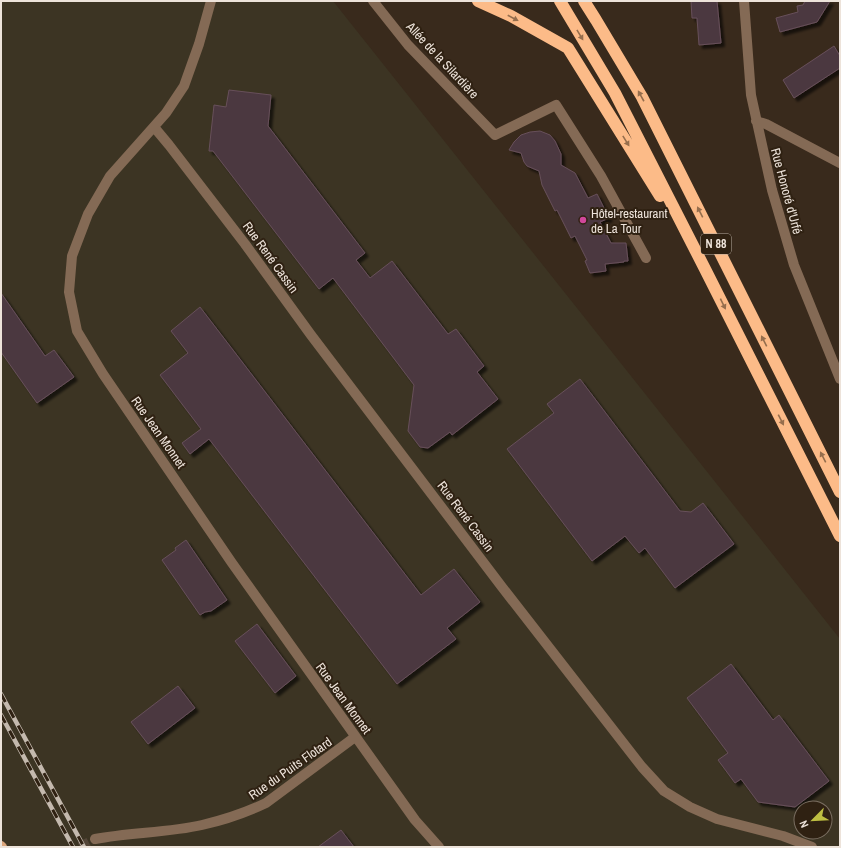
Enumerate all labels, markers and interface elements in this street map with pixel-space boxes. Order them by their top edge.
one-way arrow [508,14,519,21]
street label: Allée de la Silardière [402,18,483,102]
one-way arrow [576,30,584,40]
one-way arrow [638,91,644,102]
one-way arrow [622,135,629,147]
street label: Rue Honoré d'Urfé [767,146,806,236]
place label: Hôtel-restaurant de La Tour [591,205,667,237]
one-way arrow [696,207,703,218]
marker: Hôtel-restaurant de La Tour [578,215,588,225]
street label: Rue René Cassin [239,218,302,296]
road number: N 88 [701,234,731,254]
one-way arrow [720,298,726,309]
one-way arrow [761,335,767,347]
street label: Rue Jean Monnet [127,393,190,472]
one-way arrow [778,414,784,426]
one-way arrow [819,452,826,463]
street label: Rue René Cassin [433,478,498,555]
street label: Rue Jean Monnet [312,659,375,737]
street label: Rue du Puits Flotard [245,733,335,803]
north arrow [793,800,833,840]
text: N [796,818,812,830]

